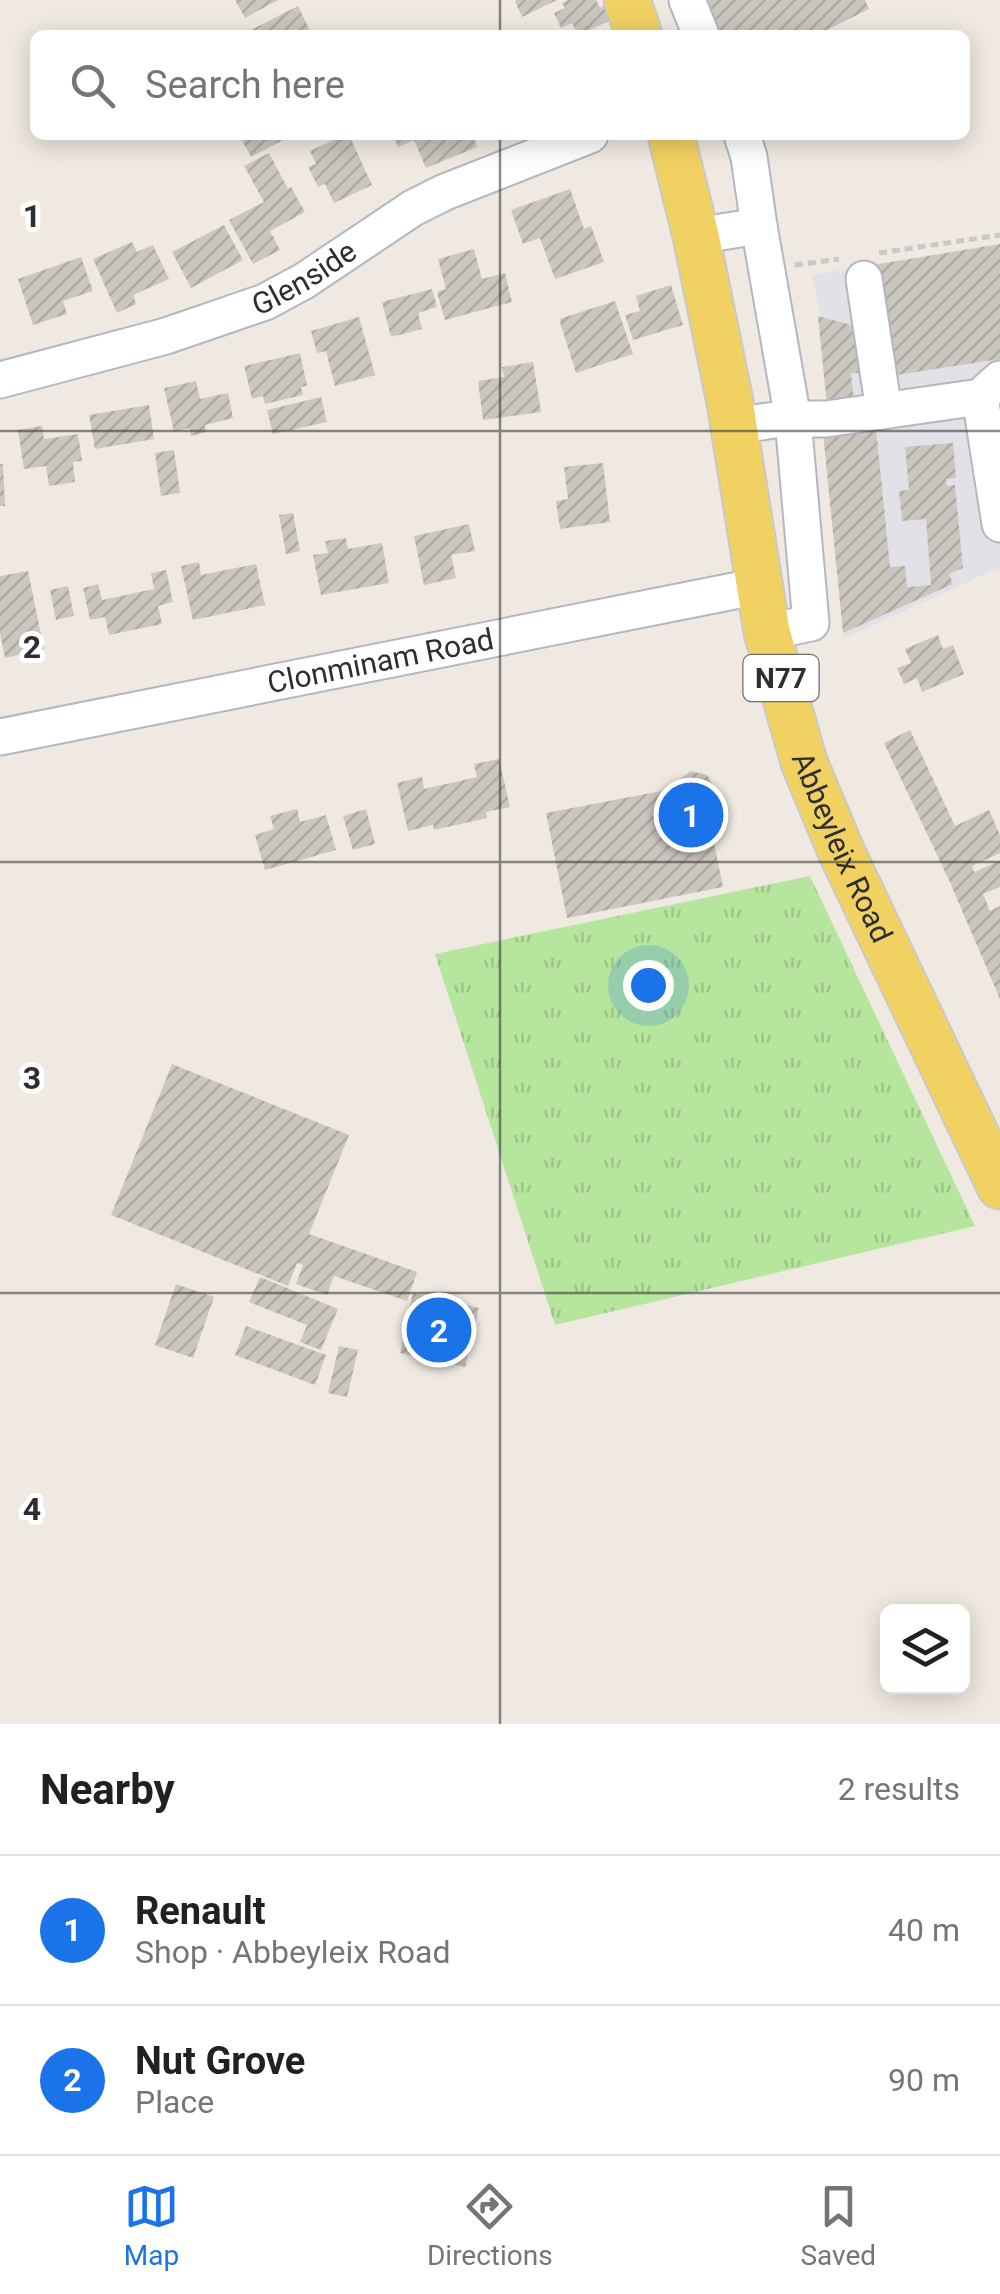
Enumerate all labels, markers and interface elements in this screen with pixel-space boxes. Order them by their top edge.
search box [30,30,970,140]
icon: search [65,58,120,113]
text: Search here [145,63,345,107]
text: 1 [23,197,41,235]
street label: Glenside [247,233,363,322]
street label: Clonminam Road [264,621,496,700]
text: 2 [23,628,41,666]
road number: N77 [744,655,818,701]
street label: Abbeyleix Road [785,747,900,948]
pin: 1 [658,778,724,852]
your location [623,960,674,1011]
text: 3 [23,1059,41,1097]
pin: 2 [406,1292,472,1368]
text: 4 [23,1490,41,1528]
map controls [880,1604,970,1694]
button: layers [880,1604,970,1694]
text: Nearby [40,1765,175,1814]
text: 2 results [838,1770,960,1808]
text: Renault [135,1889,266,1933]
text: 1 [63,1911,82,1949]
text: 40 m [888,1911,960,1949]
text: Shop · Abbeyleix Road [135,1933,451,1971]
text: Nut Grove [135,2039,305,2083]
text: 2 [63,2061,82,2099]
text: 90 m [888,2061,960,2099]
text: Place [135,2083,214,2121]
tab: Map [124,2179,179,2272]
tab: Directions [427,2179,553,2272]
tab: Saved [800,2179,876,2272]

